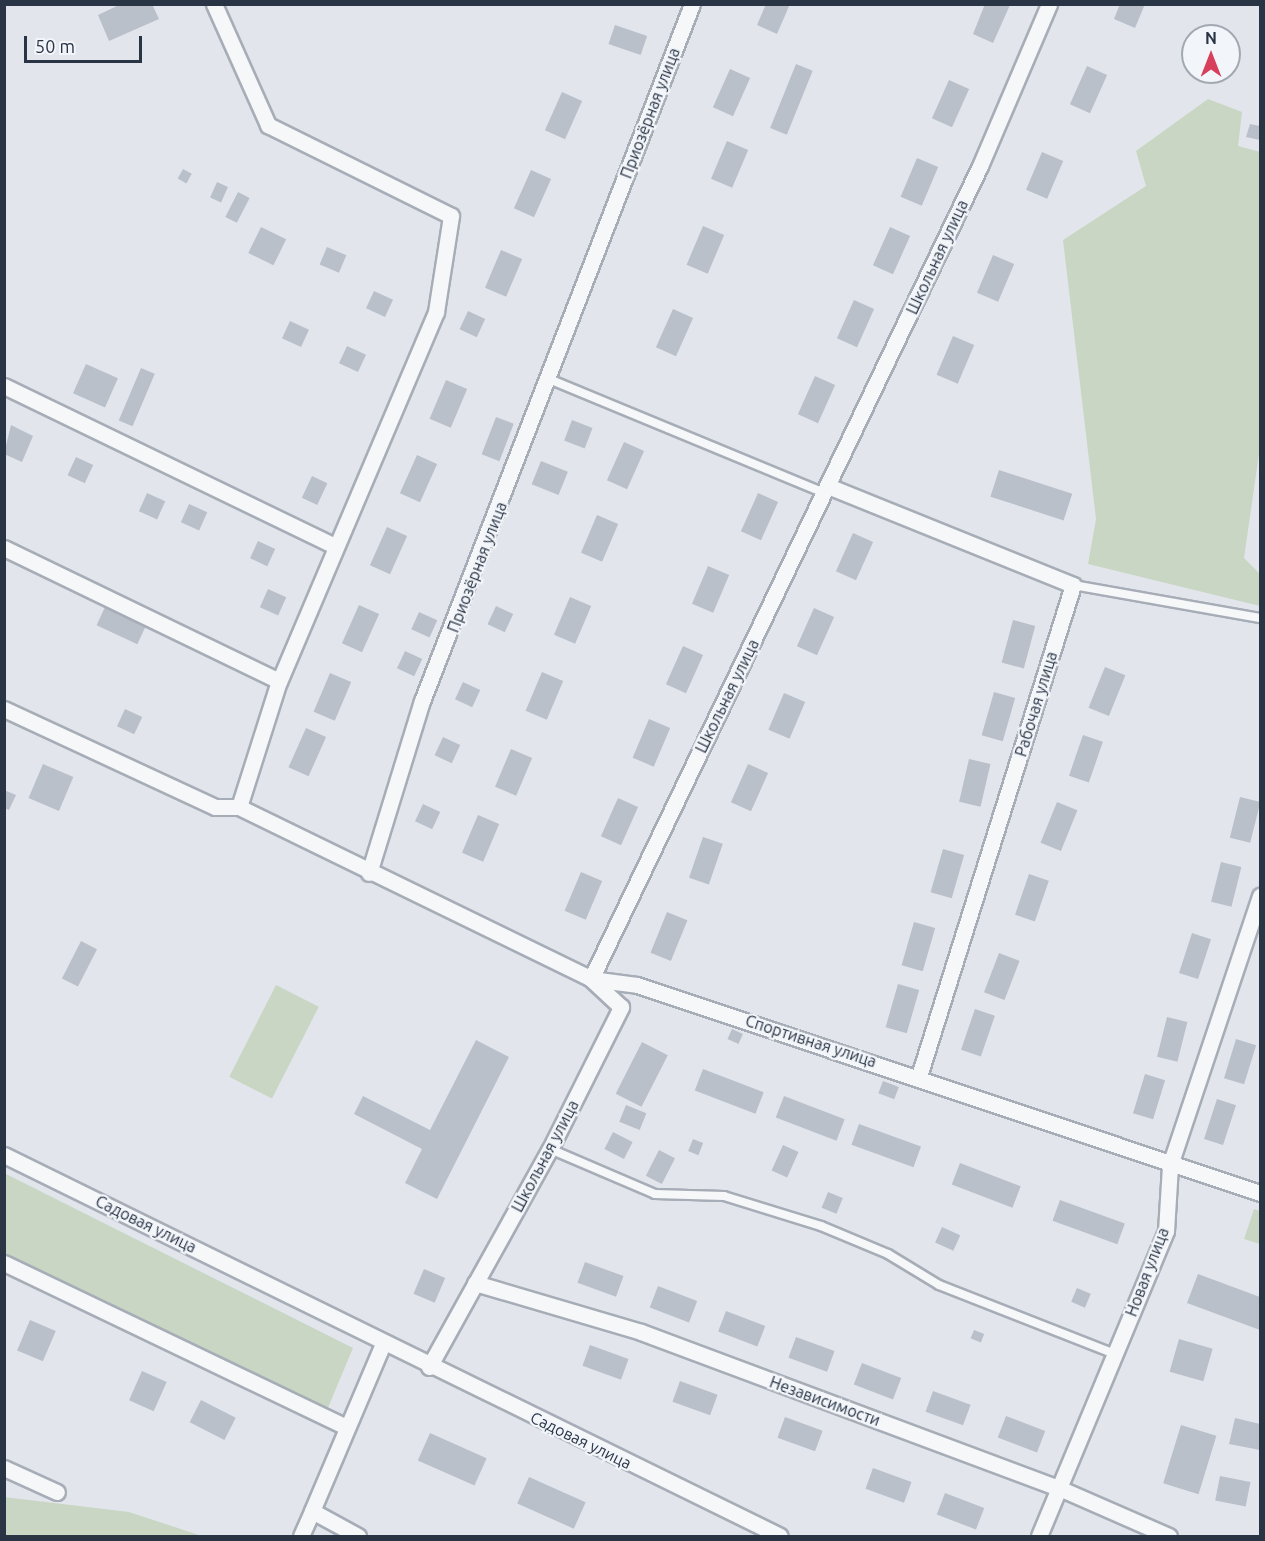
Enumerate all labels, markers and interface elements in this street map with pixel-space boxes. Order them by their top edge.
scale bar [27,24,146,62]
north arrow [1181,24,1241,84]
text: N [1205,29,1217,47]
text: 50 m [35,36,75,56]
street label: Приозёрная улица [616,45,684,181]
street label: Школьная улица [902,197,972,317]
street label: Приозёрная улица [443,499,511,635]
street label: Школьная улица [691,636,763,756]
street label: Рабочая улица [1011,649,1061,759]
street label: Спортивная улица [743,1011,879,1071]
street label: Школьная улица [507,1097,583,1215]
street label: Садовая улица [92,1191,200,1257]
street label: Новая улица [1121,1225,1173,1319]
street label: Независимости [767,1372,883,1430]
street label: Садовая улица [527,1407,635,1473]

